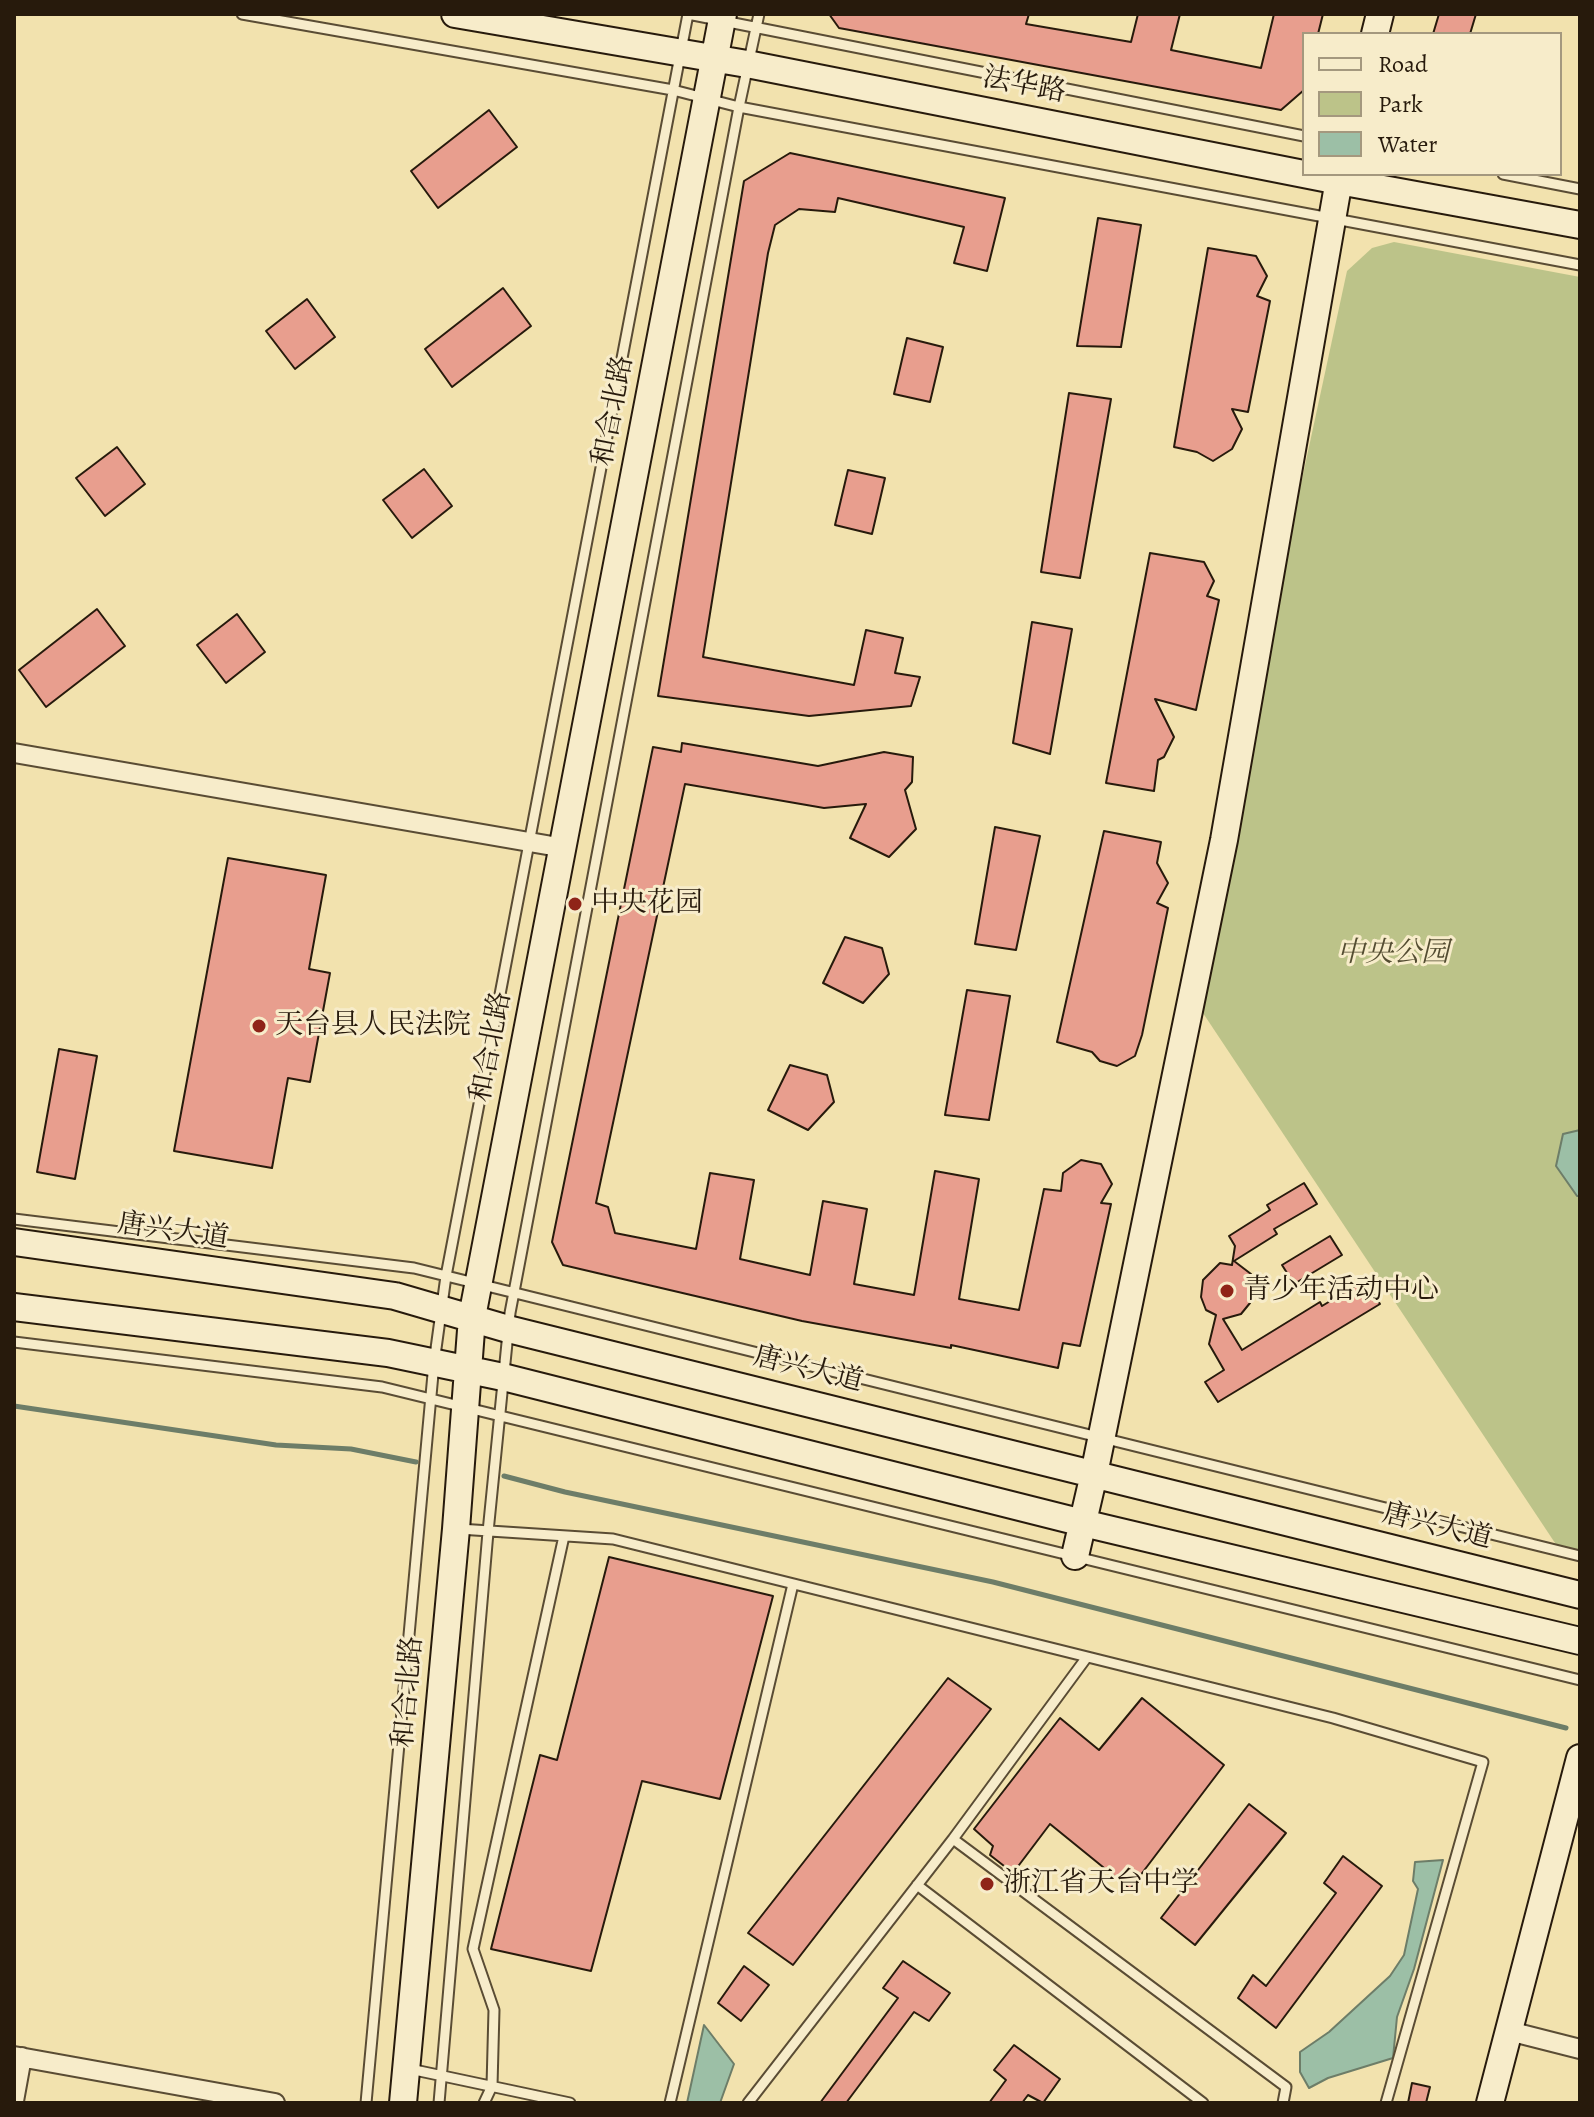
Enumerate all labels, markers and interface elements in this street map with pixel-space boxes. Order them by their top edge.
legend [1302,32,1562,176]
text: Road [1378,48,1428,80]
street label: 法华路 [980,61,1068,111]
text: Park [1378,88,1423,120]
text: Water [1378,128,1438,160]
street label: 和合北路 [587,353,641,469]
place label: 中央花园 [591,887,703,921]
marker: 中央花园 [566,895,584,913]
park label: 中央公园 [1337,937,1449,971]
street label: 和合北路 [465,989,519,1105]
place label: 天台县人民法院 [275,1009,471,1043]
marker: 天台县人民法院 [250,1017,268,1035]
street label: 唐兴大道 [115,1208,231,1256]
place label: 青少年活动中心 [1243,1274,1439,1308]
marker: 青少年活动中心 [1218,1282,1236,1300]
street label: 唐兴大道 [750,1340,866,1400]
street label: 唐兴大道 [1379,1497,1495,1557]
street label: 和合北路 [387,1635,431,1749]
place label: 浙江省天台中学 [1003,1867,1199,1901]
marker: 浙江省天台中学 [978,1875,996,1893]

